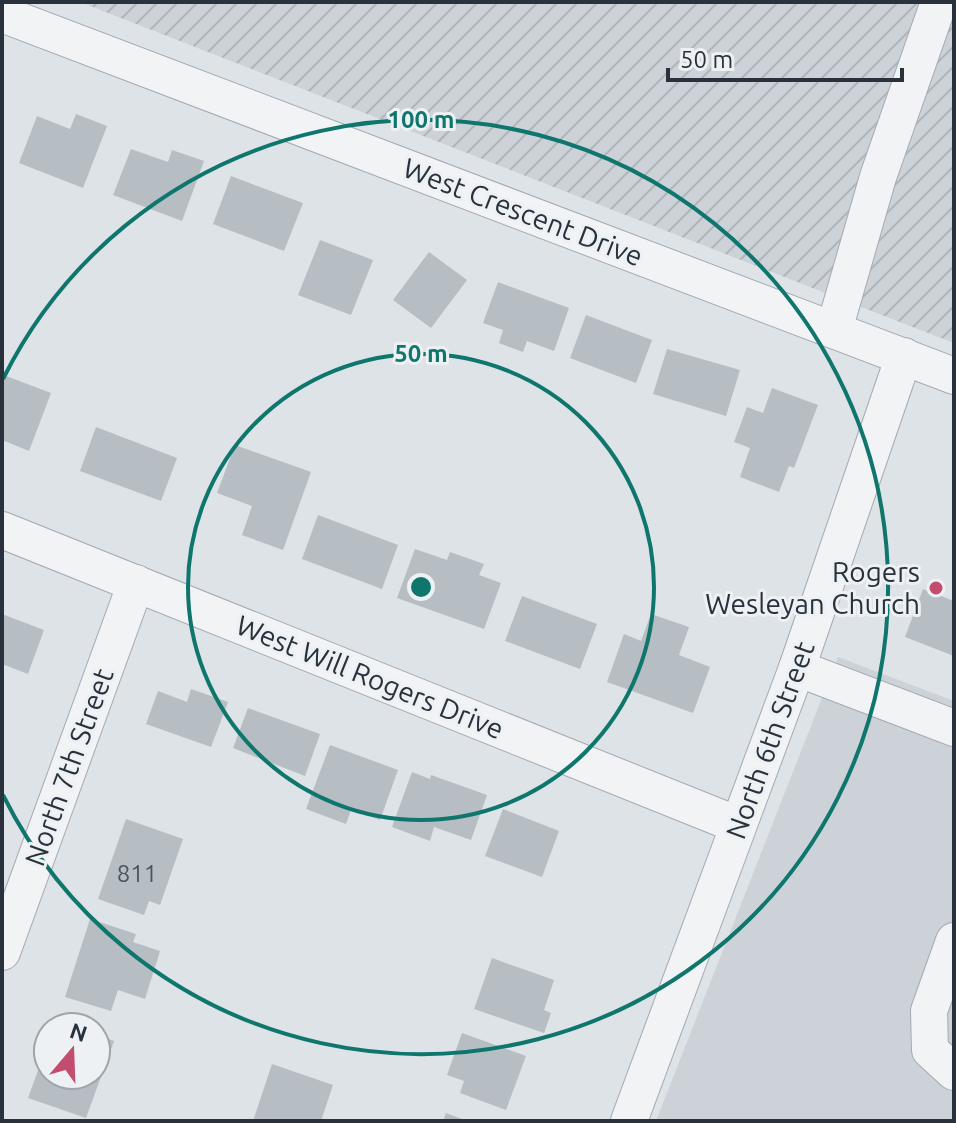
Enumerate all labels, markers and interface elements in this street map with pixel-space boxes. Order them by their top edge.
scale bar [668,32,902,82]
text: 50 m [680,46,733,73]
text: 100 m [388,106,454,133]
street label: West Crescent Drive [399,152,647,271]
text: 50 m [394,340,448,367]
place label: Rogers Wesleyan Church [705,556,920,619]
centre of rings [407,573,435,601]
marker: Rogers Wesleyan Church [927,579,945,597]
street label: West Will Rogers Drive [232,609,508,744]
street label: North 6th Street [719,637,820,843]
street label: North 7th Street [18,664,119,870]
house number: 811 [117,860,157,887]
north arrow [32,1011,112,1091]
text: N [67,1017,91,1046]

